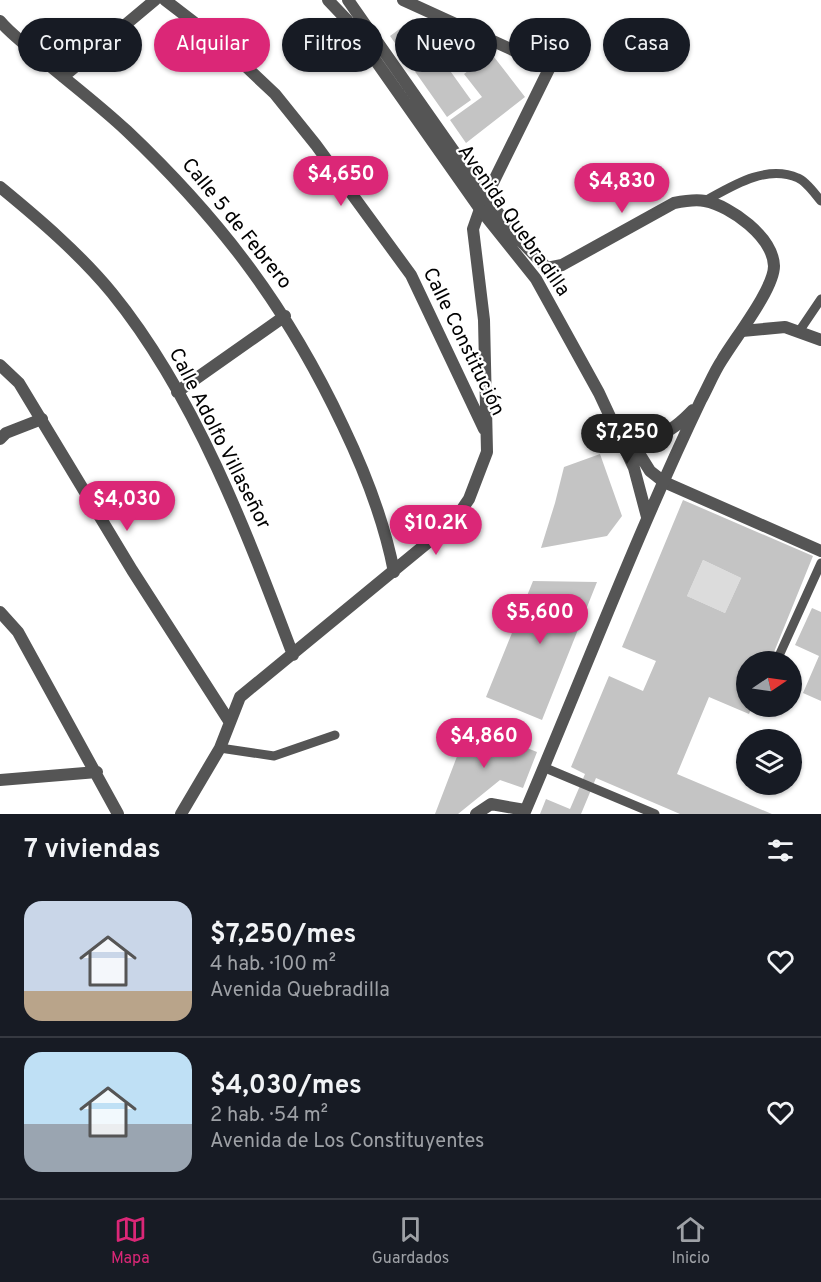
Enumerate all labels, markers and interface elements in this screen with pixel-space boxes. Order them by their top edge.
chip: Comprar [18,18,142,72]
chip: Alquilar [154,18,270,72]
chip: Filtros [282,18,383,72]
chip: Nuevo [395,18,497,72]
chip: Piso [509,18,591,72]
chip: Casa [603,18,690,72]
street label: Avenida Quebradilla [451,140,575,302]
street label: Calle 5 de Febrero [175,153,297,295]
pin: $4,650 [292,156,390,207]
text: $4,650 [307,162,375,188]
pin: $4,830 [573,163,671,214]
text: $4,830 [588,169,656,195]
street label: Calle Constitución [416,264,510,420]
street label: Calle Adolfo Villaseñor [162,344,276,534]
pin: $7,250 [578,414,676,465]
text: $7,250 [595,420,659,446]
pin: $4,030 [78,481,176,532]
text: $4,030 [93,487,161,513]
pin: $10.2K [387,505,485,556]
text: $10.2K [404,511,468,537]
pin: $5,600 [491,594,589,645]
text: $5,600 [506,600,574,626]
north arrow [736,651,802,717]
map controls [736,651,802,795]
pin: $4,860 [435,718,533,769]
text: $4,860 [450,724,518,750]
button: layers [736,729,802,795]
text: 7 viviendas [24,834,161,867]
icon: filters [764,834,797,867]
text: $7,250/mes [210,919,356,952]
icon: home [72,925,144,997]
icon: heart [764,945,797,978]
text: 4 hab. · 100 m² [210,952,336,978]
text: Avenida Quebradilla [210,978,390,1004]
text: $4,030/mes [210,1070,362,1103]
icon: home [72,1076,144,1148]
icon: heart [764,1096,797,1129]
text: 2 hab. · 54 m² [210,1103,328,1129]
text: Avenida de Los Constituyentes [210,1129,484,1155]
tab: Mapa [111,1213,150,1269]
tab: Guardados [372,1213,449,1269]
tab: Inicio [671,1213,710,1269]

